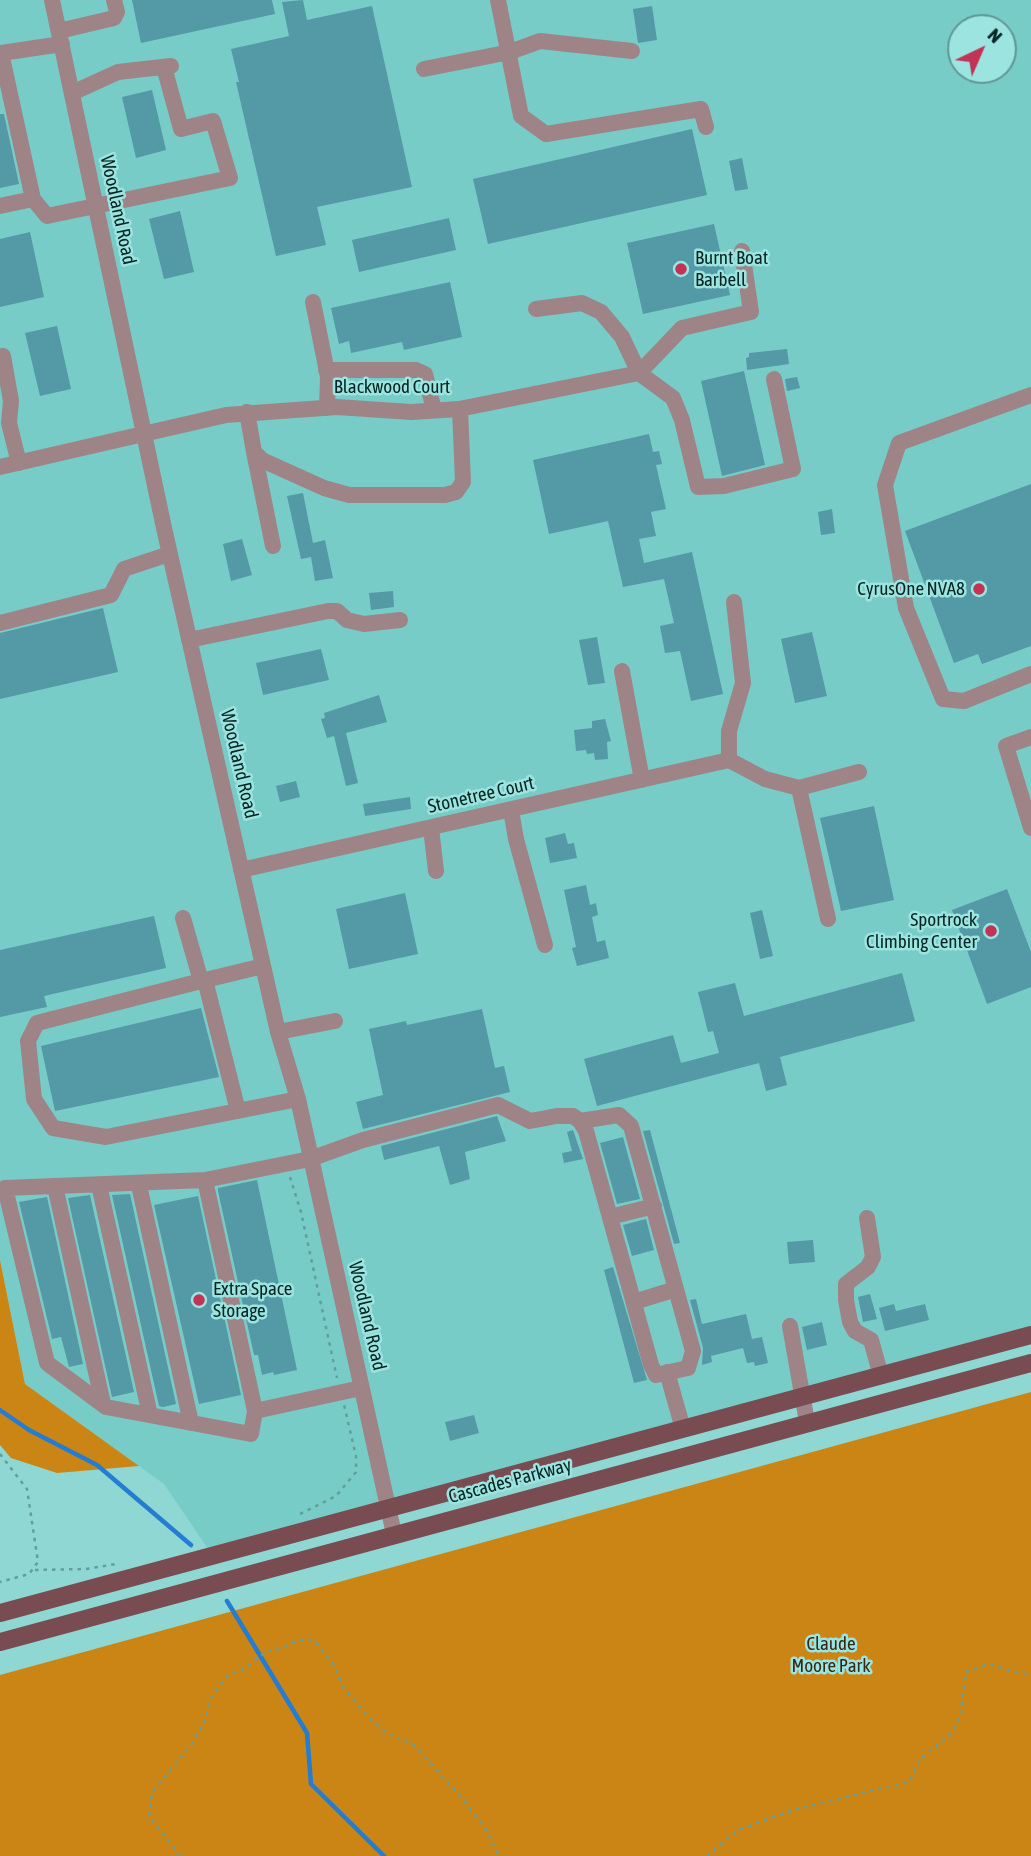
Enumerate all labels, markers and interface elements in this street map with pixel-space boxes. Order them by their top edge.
north arrow [947,14,1017,84]
text: N [984,24,1007,47]
street label: Woodland Road [95,153,141,267]
place label: Burnt Boat Barbell [695,247,768,291]
marker: Burnt Boat Barbell [673,261,689,277]
street label: Blackwood Court [334,376,450,398]
place label: CyrusOne NVA8 [857,578,965,600]
marker: CyrusOne NVA8 [971,581,987,597]
street label: Woodland Road [215,707,263,821]
street label: Stonetree Court [426,772,536,818]
place label: Sportrock Climbing Center [866,909,977,953]
marker: Sportrock Climbing Center [983,923,999,939]
street label: Woodland Road [343,1259,391,1373]
place label: Extra Space Storage [213,1278,292,1322]
marker: Extra Space Storage [191,1292,207,1308]
street label: Cascades Parkway [446,1454,574,1508]
park label: Claude Moore Park [791,1633,871,1677]

